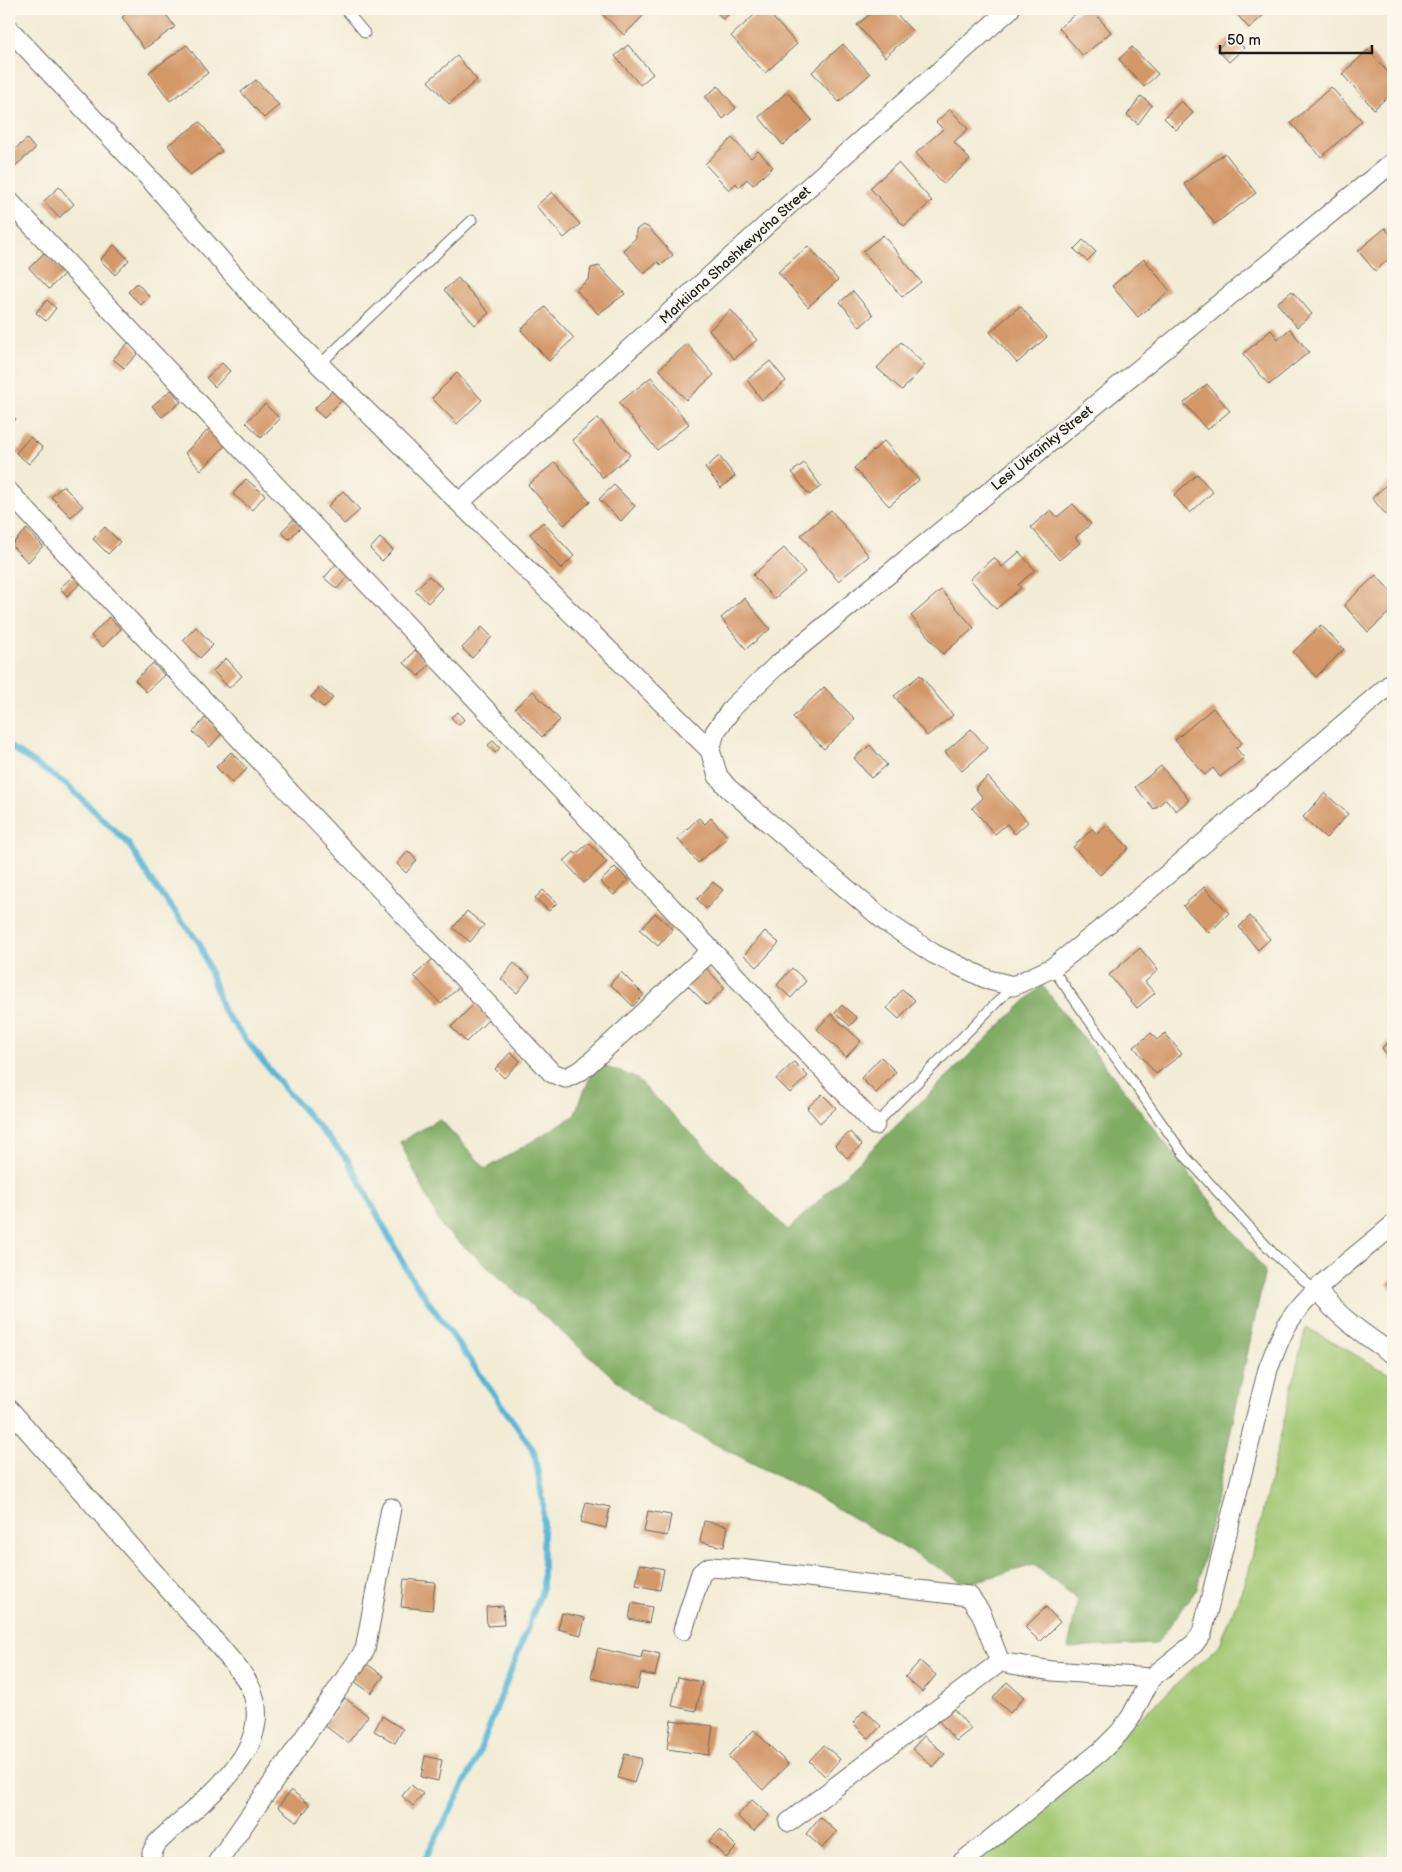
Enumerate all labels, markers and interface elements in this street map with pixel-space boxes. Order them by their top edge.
scale bar [1220,22,1372,54]
text: 50 m [1227,31,1261,50]
street label: Markiiana Shashkevycha Street [656,182,815,327]
street label: Lesi Ukrainky Street [988,401,1097,494]

